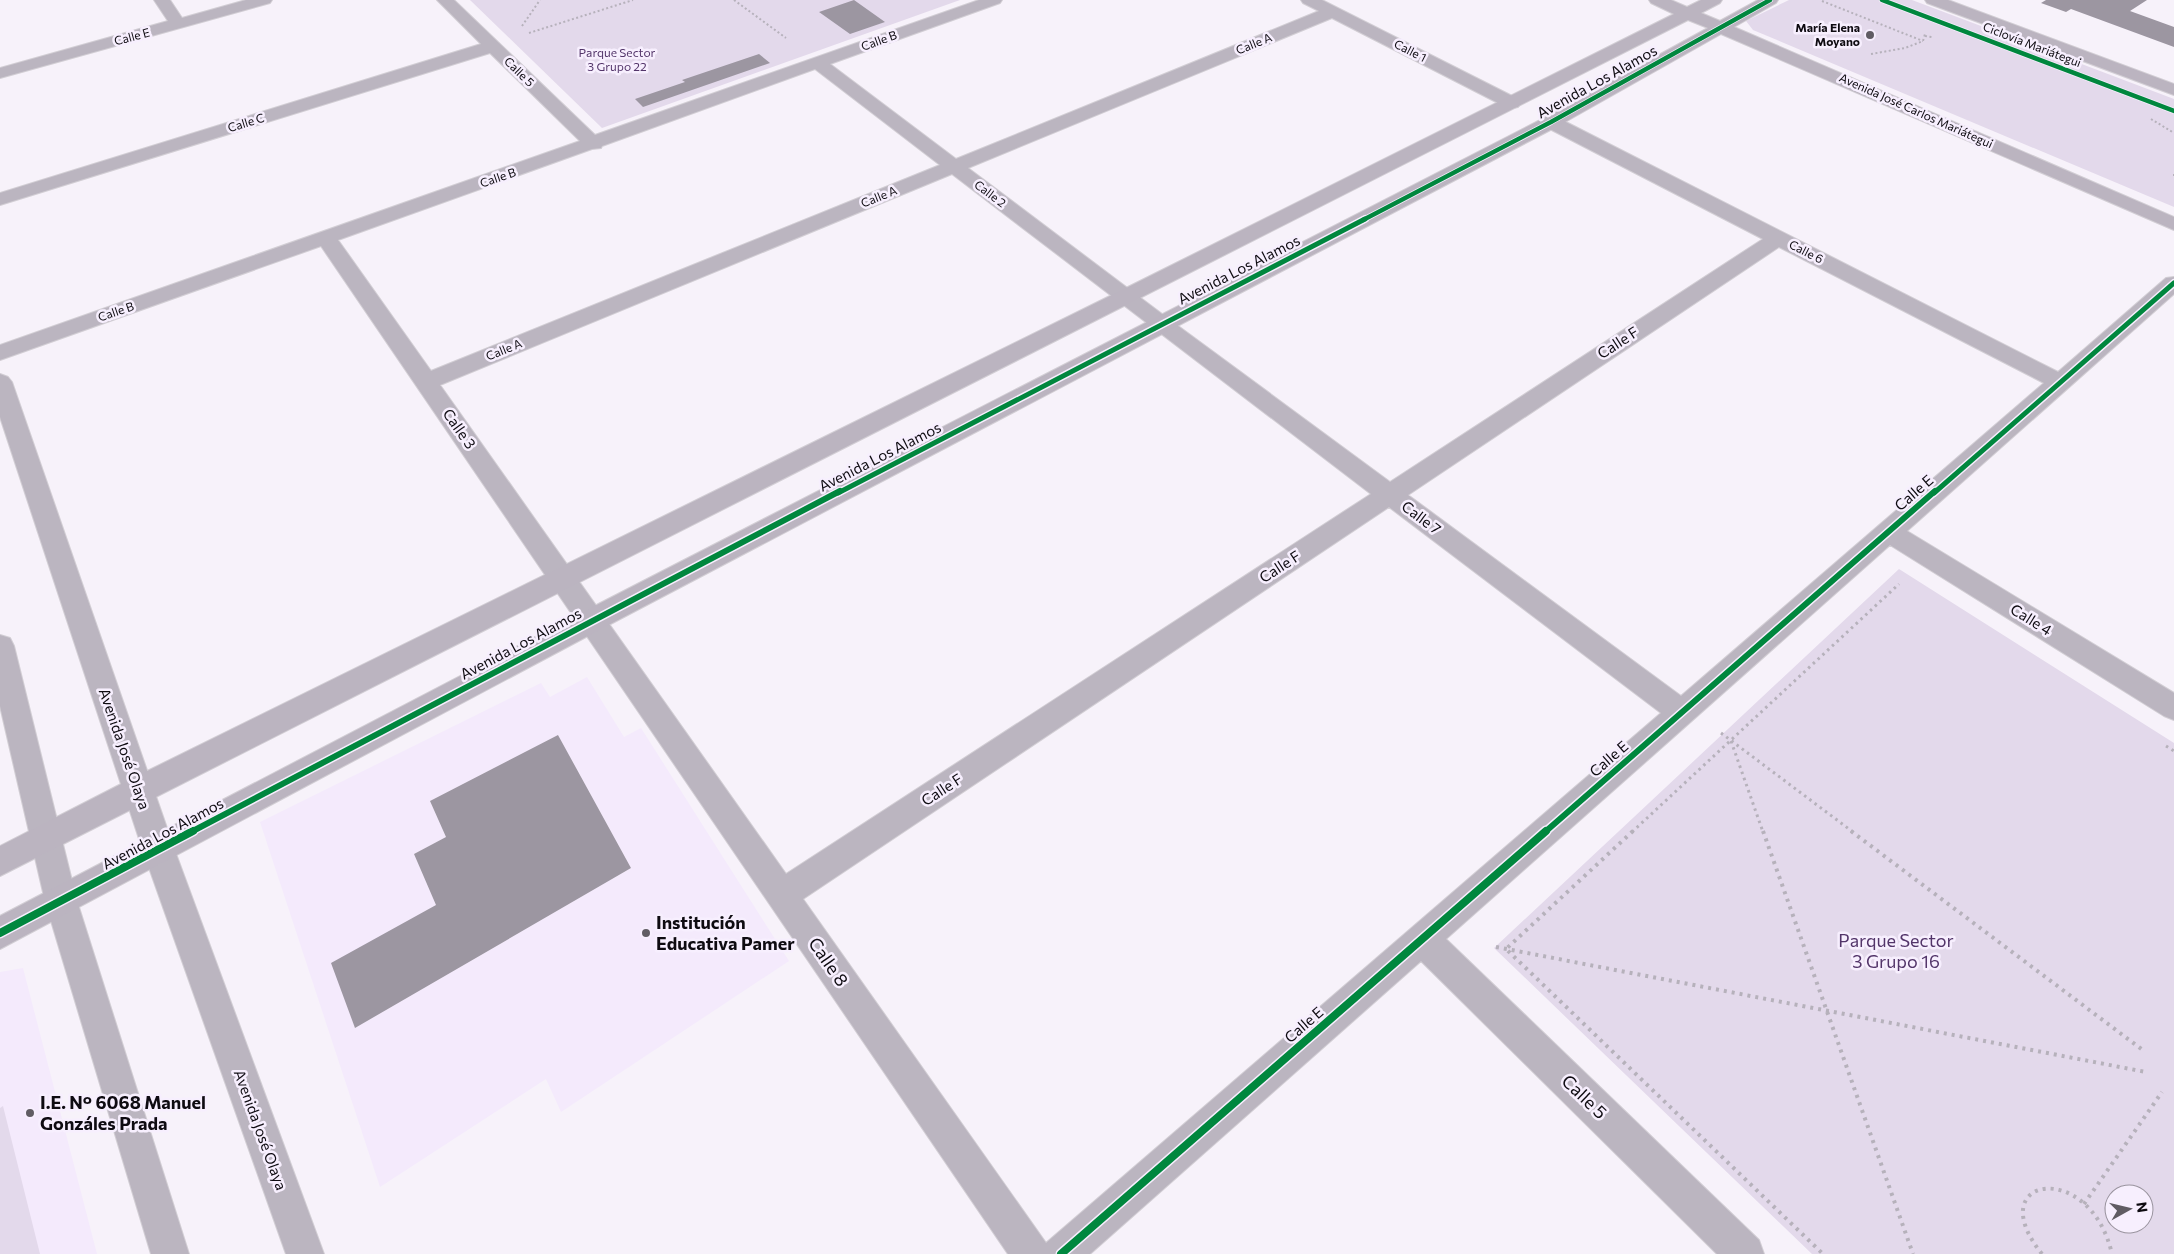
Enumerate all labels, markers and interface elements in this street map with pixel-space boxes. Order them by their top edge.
street label: Ciclovía Mariátegui [1981,19,2084,69]
place label: María Elena Moyano [1795,20,1860,48]
street label: Calle E [112,25,151,47]
street label: Calle B [859,27,899,53]
marker: María Elena Moyano [1864,29,1876,41]
street label: Calle A [1234,30,1274,57]
street label: Calle 1 [1392,36,1429,64]
street label: Avenida Los Alamos [1533,41,1660,122]
park label: Parque Sector 3 Grupo 22 [579,45,656,73]
street label: Calle 5 [502,54,538,89]
street label: Avenida José Carlos Mariátegui [1837,70,1995,151]
street label: Calle C [226,110,266,134]
street label: Calle B [478,164,518,190]
street label: Calle 2 [972,177,1009,210]
street label: Calle A [859,183,899,210]
street label: Avenida Los Alamos [1174,230,1303,308]
street label: Calle 6 [1787,237,1826,266]
street label: Calle B [96,298,136,324]
street label: Calle F [1594,322,1641,362]
street label: Calle A [484,336,524,363]
street label: Calle 3 [440,405,480,452]
street label: Avenida Los Alamos [815,417,944,495]
street label: Calle E [1890,470,1936,514]
street label: Calle 7 [1398,497,1445,538]
street label: Calle F [1256,546,1303,586]
street label: Calle 4 [2007,599,2056,639]
street label: Avenida Los Alamos [457,603,584,683]
street label: Avenida José Olaya [96,686,154,812]
street label: Calle E [1585,736,1631,780]
street label: Calle F [918,769,965,809]
street label: Avenida Los Alamos [99,793,226,873]
place label: Institución Educativa Pamer [656,911,795,954]
marker: Institución Educativa Pamer [640,927,652,939]
park label: Parque Sector 3 Grupo 16 [1838,929,1954,972]
street label: Calle 8 [804,933,854,990]
street label: Calle E [1280,1002,1326,1046]
street label: Avenida José Olaya [231,1067,291,1192]
street label: Calle 5 [1558,1070,1612,1123]
place label: I.E. N° 6068 Manuel Gonzáles Prada [40,1091,206,1134]
marker: I.E. N° 6068 Manuel Gonzáles Prada [24,1107,36,1119]
north arrow [2104,1184,2154,1234]
text: N [2133,1201,2152,1214]

